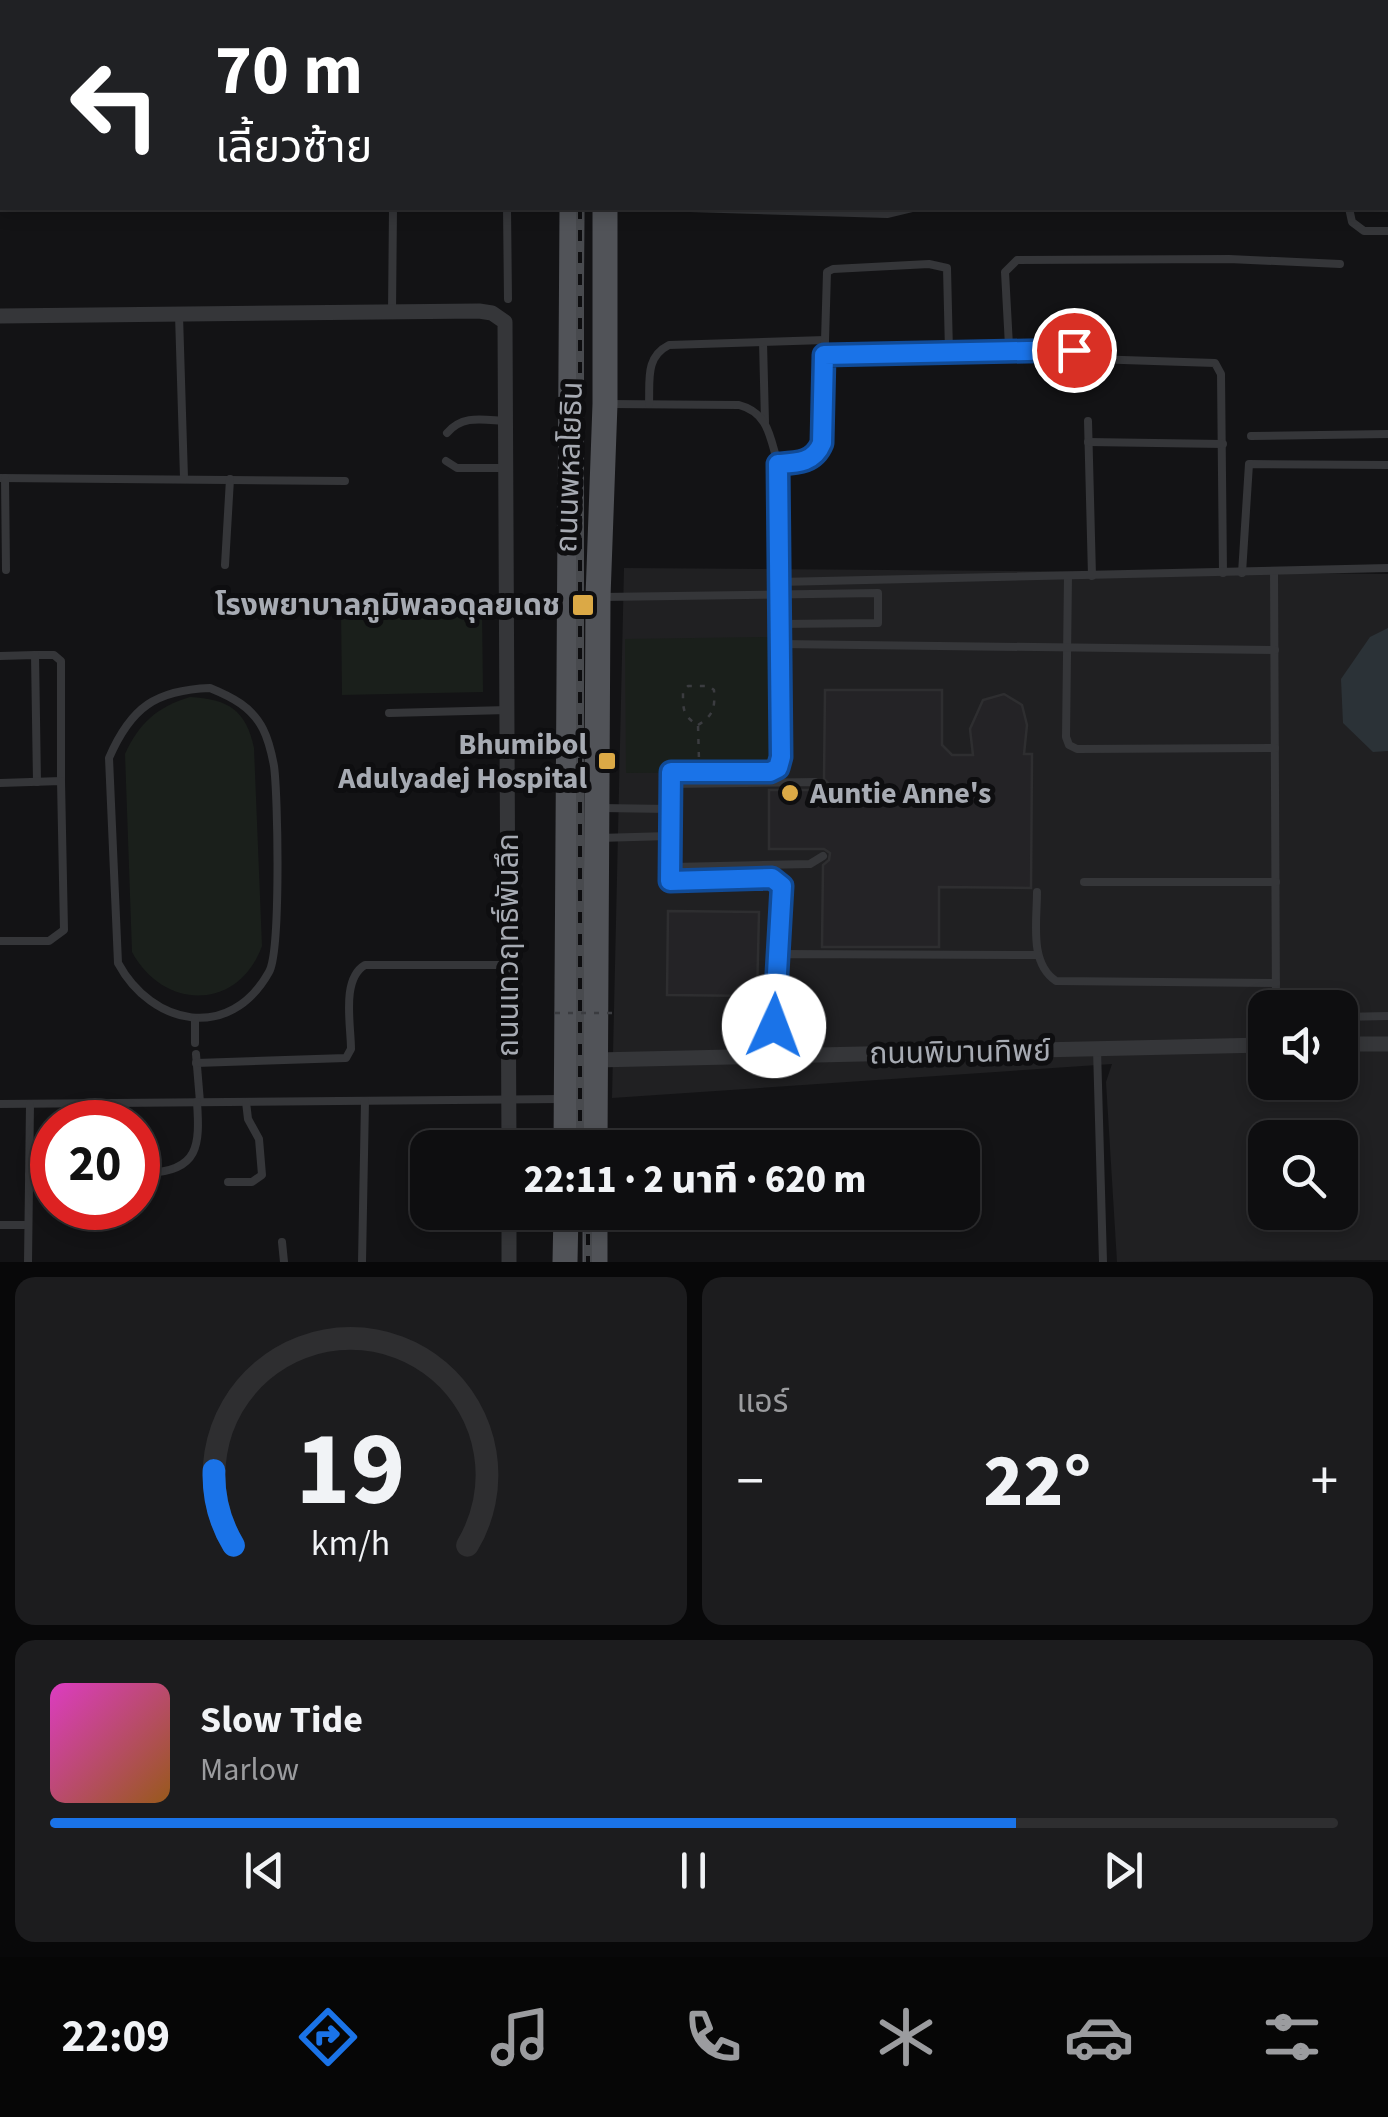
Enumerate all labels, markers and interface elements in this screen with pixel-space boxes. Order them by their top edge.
text: 70 m [215,21,363,121]
icon: left [50,40,180,170]
text: เลี้ยวซ้าย [215,116,372,180]
pin [1032,308,1117,393]
icon: arrive [1047,323,1102,378]
street label: ถนนพหลโยธิน [545,381,594,553]
place label: โรงพยาบาลภูมิพลอดุลยเดช [215,584,560,627]
marker: โรงพยาบาลภูมิพลอดุลยเดช [570,592,596,618]
place label: Bhumibol Adulyadej Hospital [337,723,587,800]
marker: Bhumibol Adulyadej Hospital [596,750,618,772]
place label: Auntie Anne's [809,772,991,815]
marker: Auntie Anne's [779,782,801,804]
street label: ถนนเทวฤทธิ์พันลึก [487,833,530,1057]
position arrow [722,974,826,1078]
map controls [1248,990,1358,1230]
button: sound [1248,990,1358,1100]
street label: ถนนพิมานทิพย์ [869,1029,1051,1076]
speed limit sign: 20 [30,1100,160,1230]
button: search [1248,1120,1358,1230]
text: 22:11 · 2 นาที · 620 m [524,1153,866,1207]
text: แอร์ [737,1379,788,1425]
text: 19 [296,1397,406,1545]
text: 22° [983,1428,1091,1535]
text: − [737,1443,764,1521]
text: + [1311,1443,1338,1521]
text: km/h [311,1518,390,1569]
text: Slow Tide [200,1693,363,1747]
text: Marlow [200,1747,299,1793]
icon: previous [237,1843,292,1898]
icon: pause [666,1843,721,1898]
icon: next [1096,1843,1151,1898]
icon: directions [293,2002,363,2072]
icon: music [485,2002,555,2072]
icon: phone [678,2002,748,2072]
icon: climate [871,2002,941,2072]
icon: car [1064,2002,1134,2072]
icon: filters [1257,2002,1327,2072]
text: 22:09 [61,2005,170,2069]

